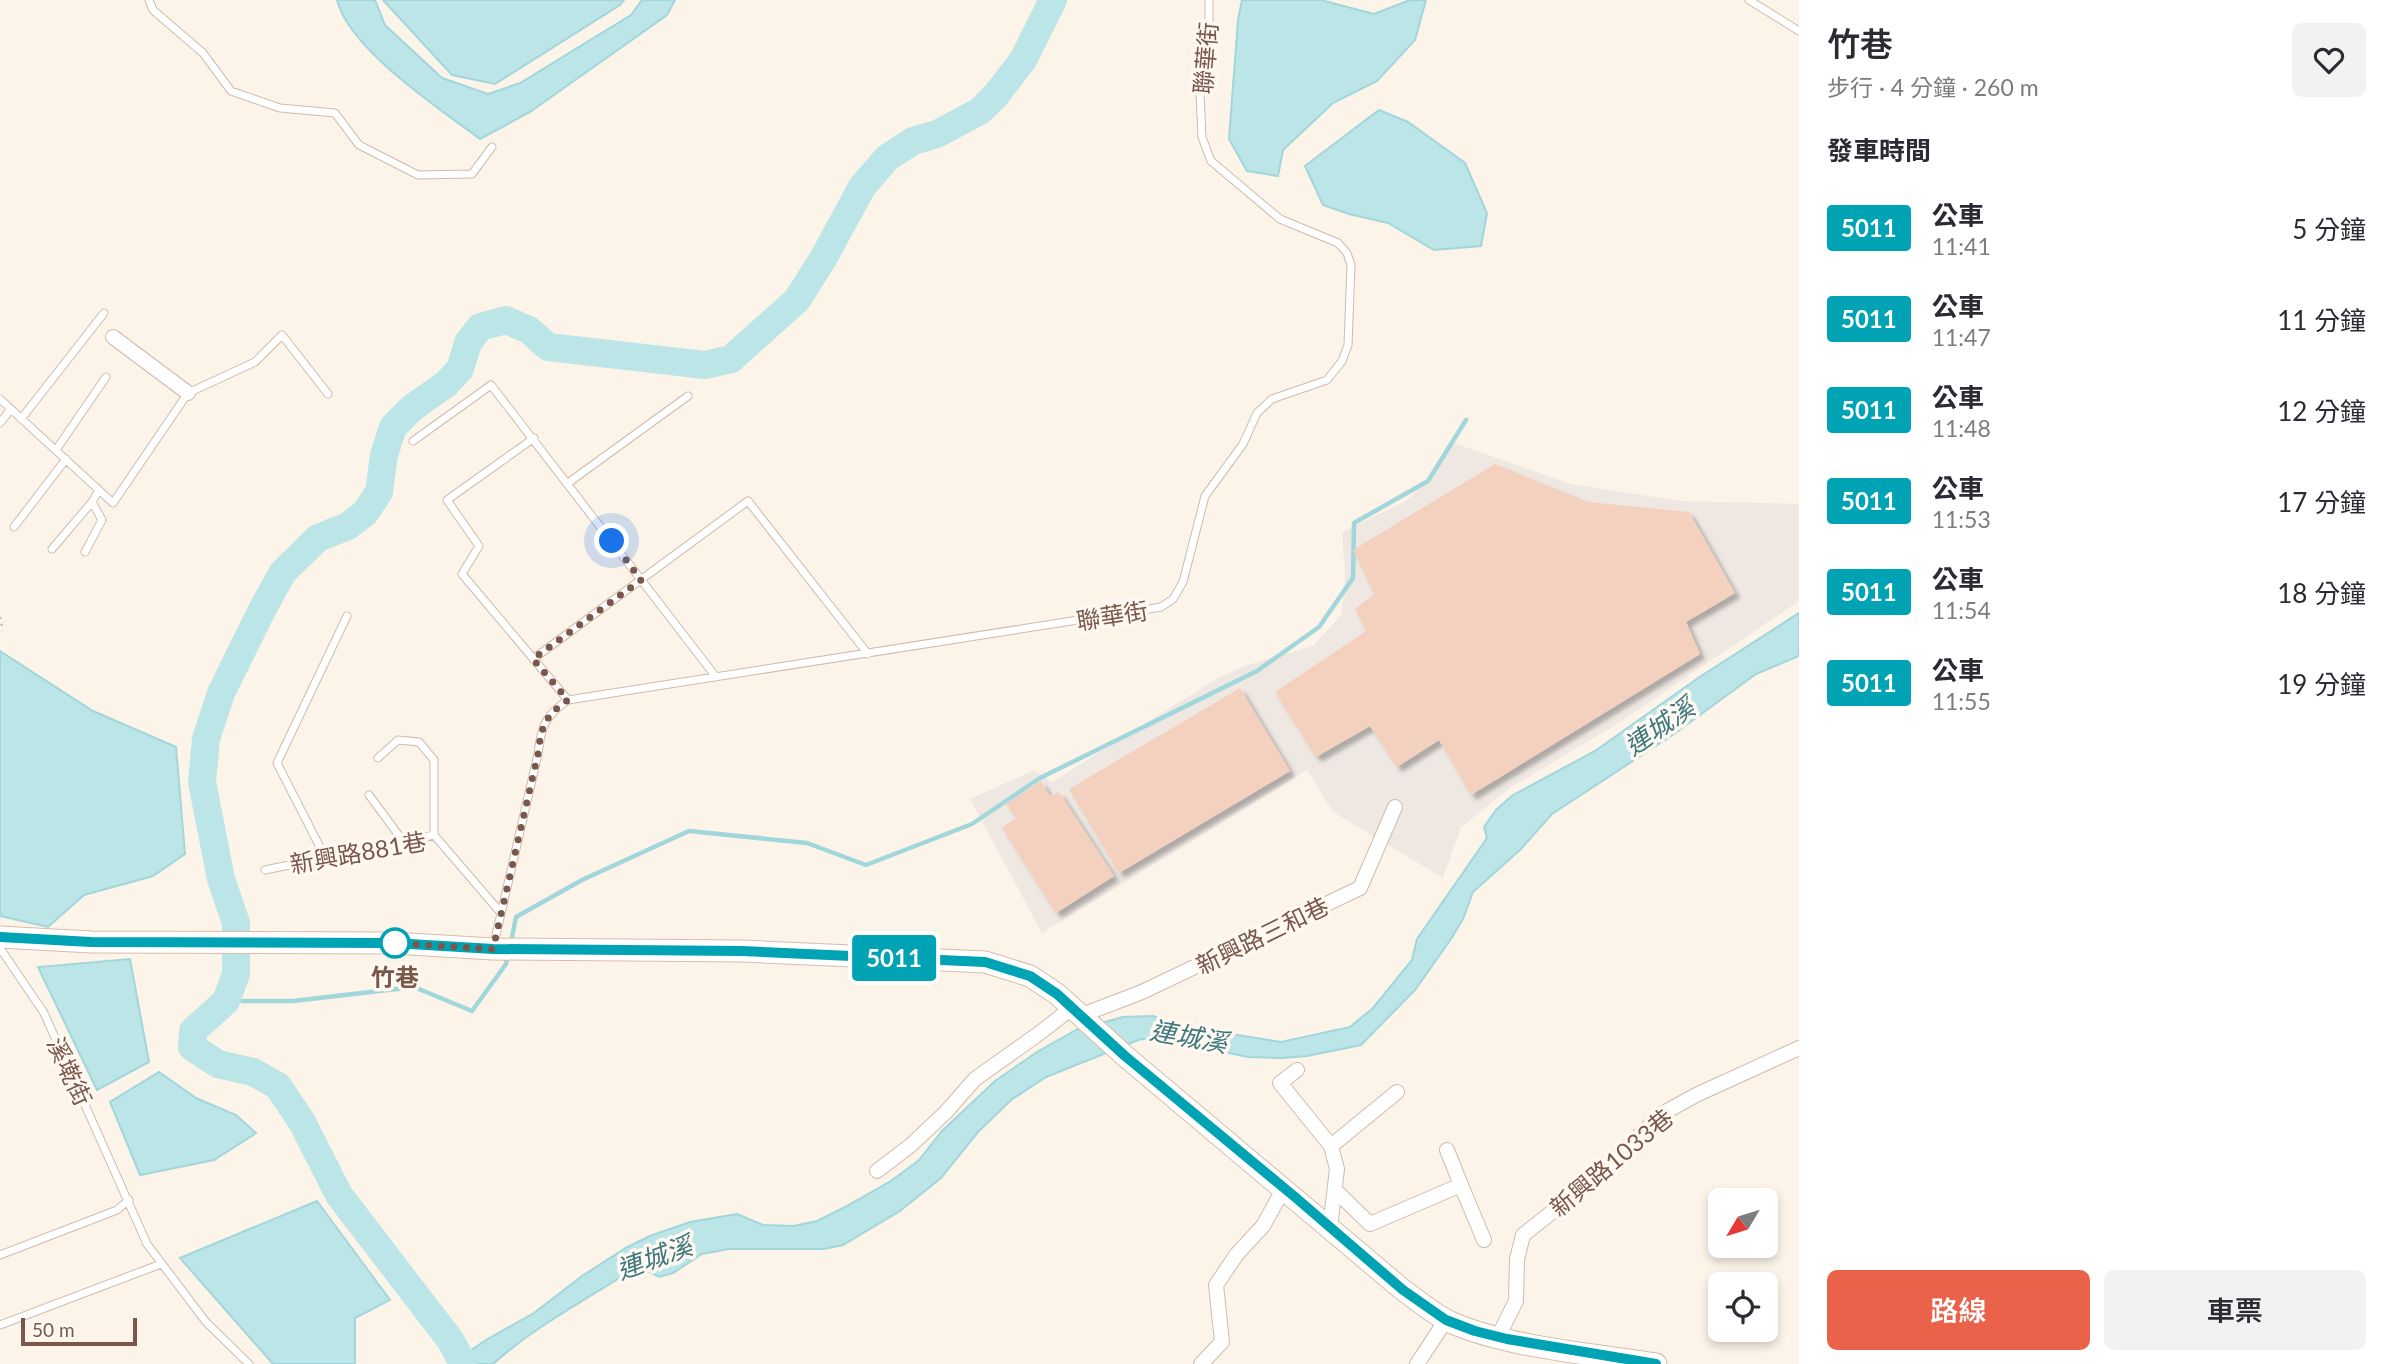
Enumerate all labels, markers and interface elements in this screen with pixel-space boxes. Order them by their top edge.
street label: 聯華街 [1187,21,1223,95]
text: 竹巷 [1827,23,1893,63]
button: heart [2292,23,2366,97]
text: 步行 · 4 分鐘 · 260 m [1827,73,2039,101]
text: 發車時間 [1827,134,1931,166]
text: 公車 [1932,199,1984,231]
text: 5011 [1841,213,1897,242]
text: 5 分鐘 [2292,213,2366,245]
text: 11:41 [1932,232,1991,260]
text: 公車 [1932,290,1984,322]
text: 5011 [1841,304,1897,333]
text: 11 分鐘 [2277,304,2366,336]
text: 11:47 [1932,323,1991,351]
text: 公車 [1932,381,1984,413]
text: 5011 [1841,395,1897,424]
text: 12 分鐘 [2277,395,2366,427]
text: 11:48 [1932,414,1991,442]
text: 公車 [1932,472,1984,504]
text: 5011 [1841,486,1897,515]
text: 17 分鐘 [2277,486,2366,518]
text: 11:53 [1932,505,1991,533]
your location [594,523,629,558]
text: 公車 [1932,563,1984,595]
text: 5011 [1841,577,1897,606]
text: 18 分鐘 [2277,577,2366,609]
street label: 聯華街 [1074,595,1150,635]
text: 11:54 [1932,596,1991,624]
text: 公車 [1932,654,1984,686]
text: 5011 [1841,668,1897,697]
text: 19 分鐘 [2277,668,2366,700]
text: 11:55 [1932,687,1991,715]
water label: 連城溪 [1618,688,1703,761]
street label: 新興路881巷 [288,826,428,878]
street label: 新興路三和巷 [1191,890,1333,980]
marker: 竹巷 [380,928,410,958]
line badge: 5011 [845,935,943,981]
text: 5011 [866,943,922,972]
place label: 竹巷 [371,962,419,991]
water label: 連城溪 [1148,1013,1234,1059]
street label: 溪墘街 [42,1032,98,1110]
street label: 新興路1033巷 [1544,1102,1678,1222]
north arrow [1708,1188,1778,1258]
map controls [1708,1188,1778,1342]
water label: 連城溪 [612,1227,700,1285]
button: 路線 [1827,1270,2090,1350]
button: 車票 [2104,1270,2366,1350]
button: locate [1708,1272,1778,1342]
scale bar [21,1315,136,1347]
text: 50 m [32,1318,75,1341]

